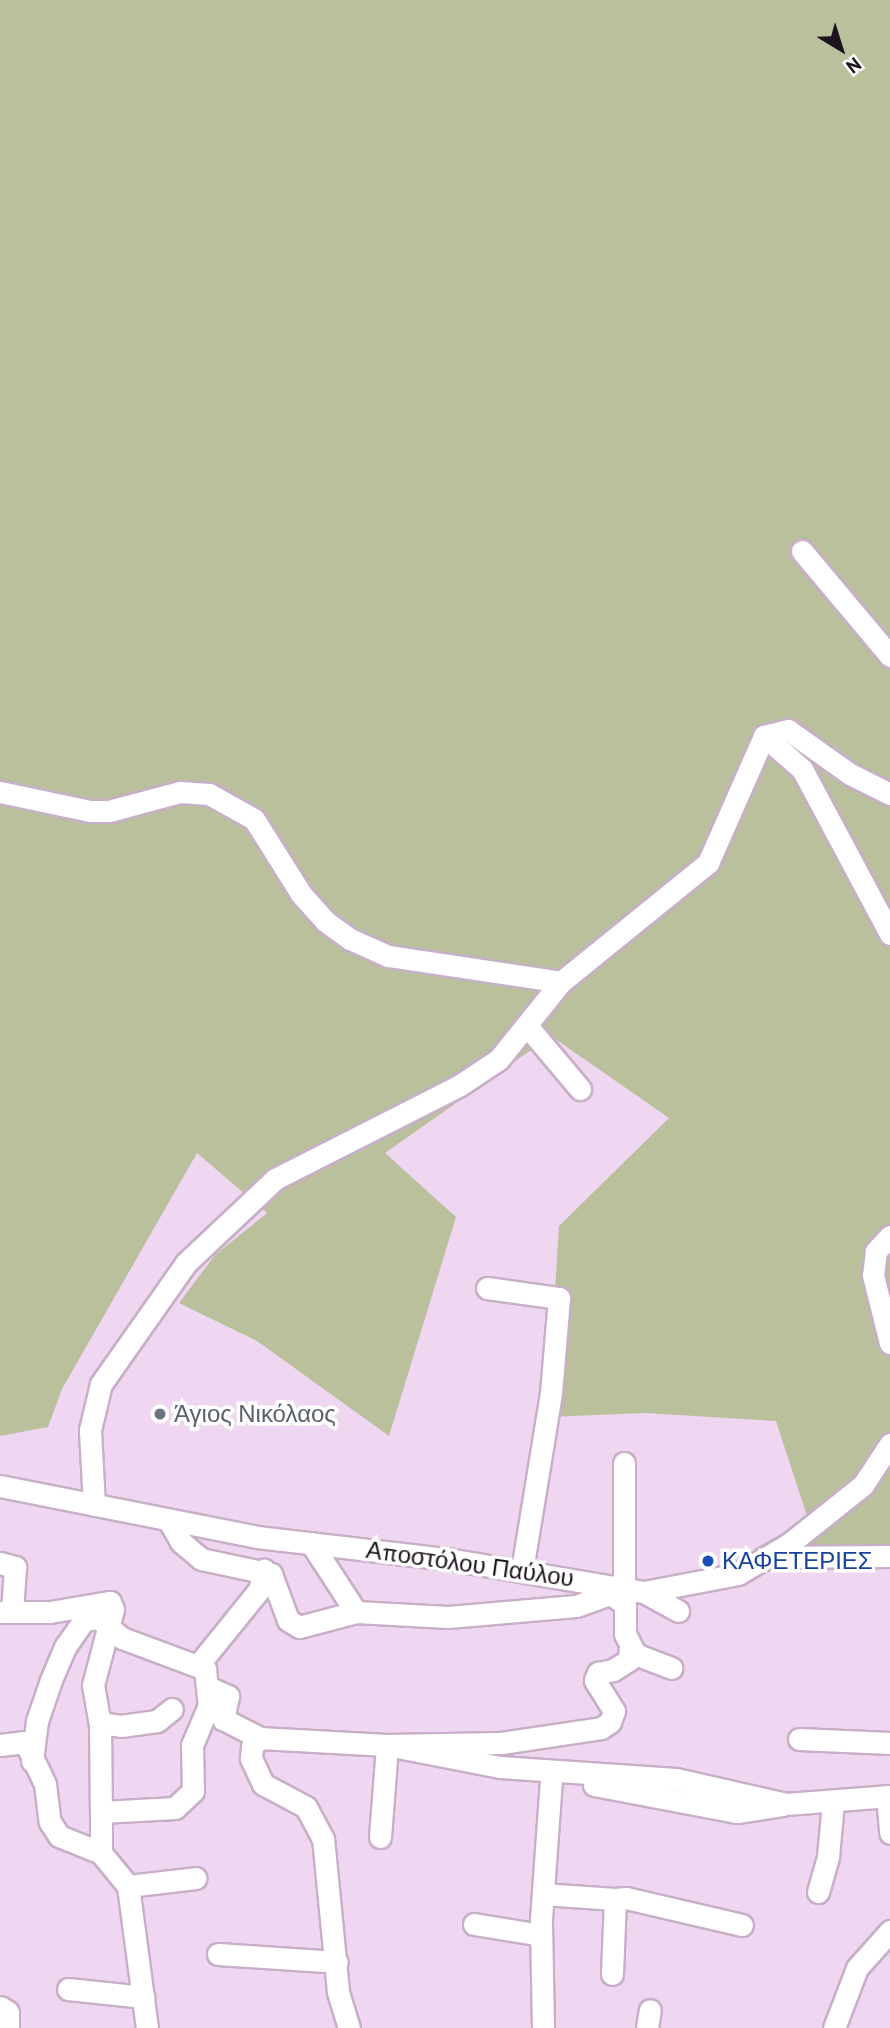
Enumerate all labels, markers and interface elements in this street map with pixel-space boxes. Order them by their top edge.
north arrow [806,14,876,84]
text: N [842,52,866,79]
place label: Άγιος Νικόλαος [174,1400,336,1428]
marker: Άγιος Νικόλαος [152,1406,168,1422]
street label: Αποστόλου Παύλου [364,1535,576,1593]
place label: ΚΑΦΕΤΕΡΙΕΣ [722,1547,873,1575]
marker: ΚΑΦΕΤΕΡΙΕΣ [700,1553,716,1569]

